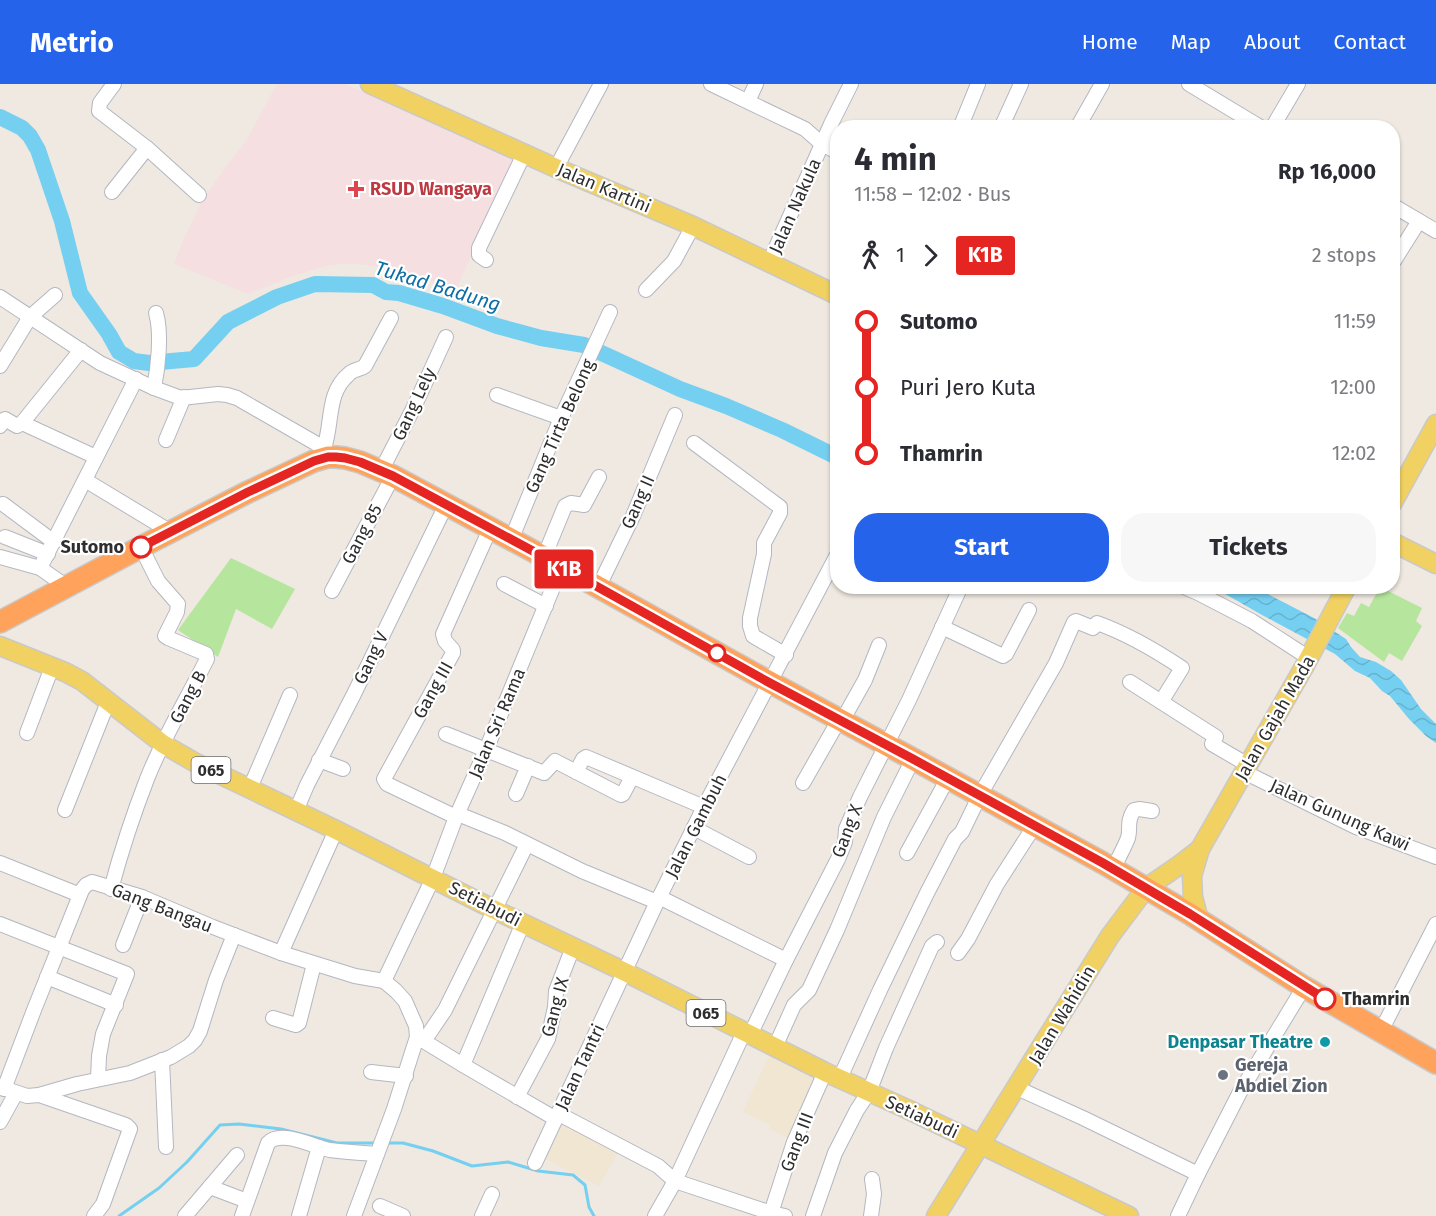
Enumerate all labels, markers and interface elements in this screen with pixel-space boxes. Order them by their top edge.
text: Metrio [30,26,114,59]
text: Home [1082,29,1138,55]
text: Map [1171,29,1211,55]
text: About [1244,29,1301,55]
text: Contact [1334,29,1406,55]
text: 4 min [854,139,937,179]
street label: Jalan Nakula [764,155,826,257]
street label: Jalan Kartini [554,158,654,218]
text: Rp 16,000 [1278,158,1376,185]
place label: RSUD Wangaya [370,178,492,200]
marker: RSUD Wangaya [347,180,365,198]
text: 11:58 – 12:02 · Bus [854,182,1011,206]
icon: walk [854,239,887,272]
icon: forward [914,239,947,272]
text: K1B [968,242,1003,268]
text: 1 [896,243,905,267]
text: 2 stops [1312,243,1376,267]
water label: Tukad Badung [372,256,504,316]
text: Sutomo [900,308,978,335]
text: 11:59 [1334,309,1376,333]
street label: Gang Tirta Belong [521,355,600,496]
street label: Gang Lely [388,364,441,444]
text: Puri Jero Kuta [900,374,1036,401]
text: 12:00 [1330,375,1376,399]
text: Thamrin [900,440,983,467]
text: 12:02 [1332,441,1376,465]
street label: Gang II [616,472,660,532]
street label: Gang 85 [337,500,387,568]
button: Start [854,513,1109,582]
button: Tickets [1121,513,1376,582]
place label: Sutomo [61,536,124,558]
marker: Sutomo [130,536,152,558]
line badge: K1B [530,550,598,588]
text: K1B [546,556,582,582]
street label: Gang V [349,628,393,688]
unlabelled marker [708,644,726,662]
street label: Jalan Gajah Mada [1230,651,1320,785]
street label: Gang III [408,658,458,722]
street label: Jalan Sri Rama [464,665,530,781]
street label: Gang B [165,667,211,727]
road number: 065 [192,757,230,783]
street label: Jalan Gambuh [660,770,732,882]
street label: Jalan Gunung Kawi [1267,774,1413,856]
street label: Gang X [827,801,867,861]
street label: Setiabudi [445,876,525,932]
street label: Gang Bangau [108,879,216,937]
street label: Jalan Wahidin [1024,962,1100,1068]
street label: Gang IX [536,974,574,1039]
marker: Thamrin [1314,988,1336,1010]
place label: Thamrin [1342,988,1410,1010]
road number: 065 [686,1000,726,1026]
street label: Jalan Tantri [550,1020,610,1114]
place label: Denpasar Theatre [1168,1031,1313,1053]
marker: Denpasar Theatre [1318,1035,1332,1049]
place label: Gereja Abdiel Zion [1234,1054,1328,1097]
marker: Gereja Abdiel Zion [1216,1068,1230,1082]
street label: Setiabudi [882,1091,962,1143]
street label: Gang III [776,1109,818,1175]

